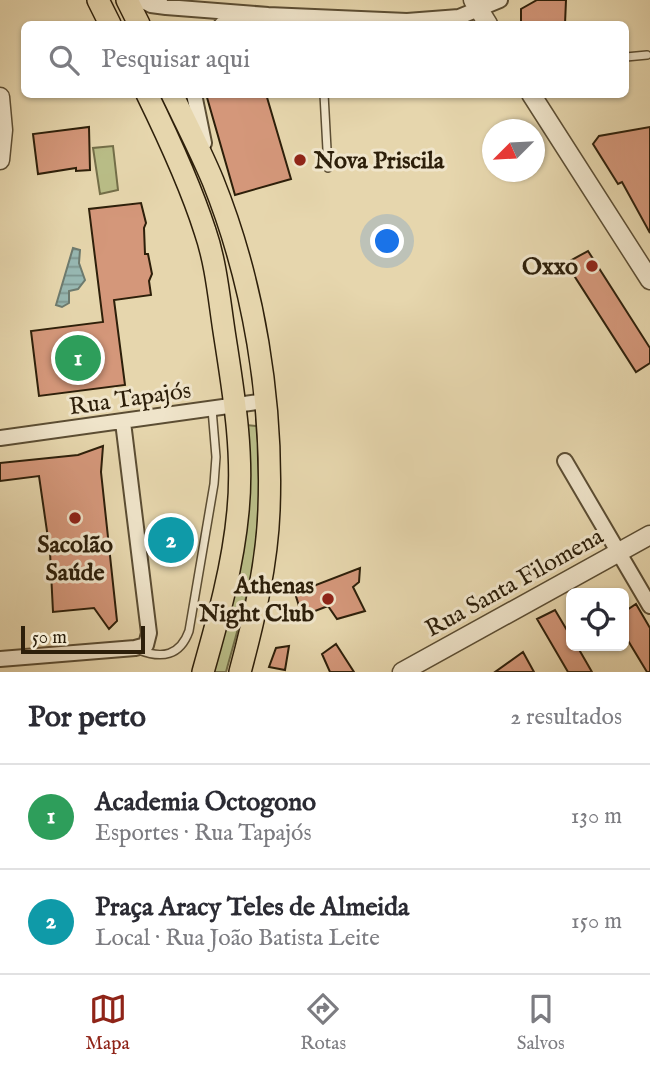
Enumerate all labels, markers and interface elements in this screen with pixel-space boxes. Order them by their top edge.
search box [21,21,629,98]
icon: search [45,41,83,79]
text: Pesquisar aqui [101,43,250,76]
north arrow [482,119,545,182]
place label: Nova Priscila [313,146,445,177]
marker: Nova Priscila [292,152,308,168]
your location [370,224,404,258]
place label: Oxxo [522,252,578,283]
marker: Oxxo [584,258,600,274]
pin: 1 [55,332,101,384]
street label: Rua Tapajós [67,376,193,423]
marker: Sacolão Saúde [67,510,83,526]
pin: 2 [148,514,194,566]
street label: Rua Santa Filomena [420,521,610,645]
place label: Sacolão Saúde [37,530,113,589]
place label: Athenas Night Club [198,571,315,630]
map controls [566,588,629,651]
button: locate [566,588,629,651]
marker: Athenas Night Club [320,591,336,607]
scale bar [21,623,145,655]
text: 50 m [32,626,67,650]
text: Por perto [28,699,146,737]
text: 2 resultados [510,703,622,732]
text: Academia Octogono [95,786,316,819]
text: 1 [47,802,55,831]
text: 130 m [571,802,622,831]
text: Esportes · Rua Tapajós [95,819,312,848]
text: Praça Aracy Teles de Almeida [95,891,409,924]
text: 2 [46,907,56,936]
text: 150 m [571,907,622,936]
text: Local · Rua João Batista Leite [95,924,380,953]
tab: Mapa [85,990,130,1056]
tab: Rotas [300,990,346,1056]
tab: Salvos [517,990,565,1056]

